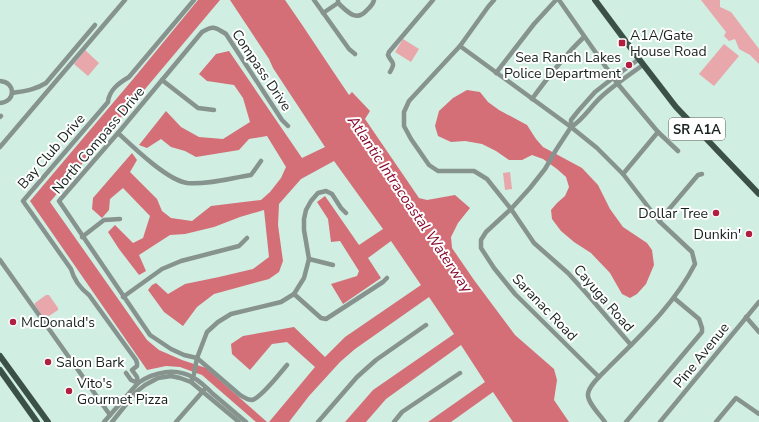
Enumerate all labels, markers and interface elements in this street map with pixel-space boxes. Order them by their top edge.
street label: Compass Drive [227,26,296,115]
place label: A1A/Gate House Road [630,26,707,61]
marker: A1A/Gate House Road [617,38,627,48]
place label: Sea Ranch Lakes Police Department [504,48,621,83]
marker: Sea Ranch Lakes Police Department [624,60,634,70]
street label: North Compass Drive [48,83,149,198]
street label: Bay Club Drive [13,110,89,193]
water label: Atlantic Intracoastal Waterway [343,111,478,298]
road number: SR A1A [669,118,725,140]
place label: Dollar Tree [638,204,708,223]
marker: Dollar Tree [711,208,721,218]
place label: Dunkin' [694,225,741,244]
marker: Dunkin' [744,229,754,239]
street label: Cayuga Road [569,261,638,336]
street label: Saranac Road [508,270,581,345]
place label: McDonald's [21,313,95,332]
marker: McDonald's [8,317,18,327]
street label: Pine Avenue [669,319,734,392]
place label: Salon Bark [56,353,125,372]
marker: Salon Bark [43,357,53,367]
place label: Vito's Gourmet Pizza [76,374,168,409]
marker: Vito's Gourmet Pizza [64,386,74,396]

